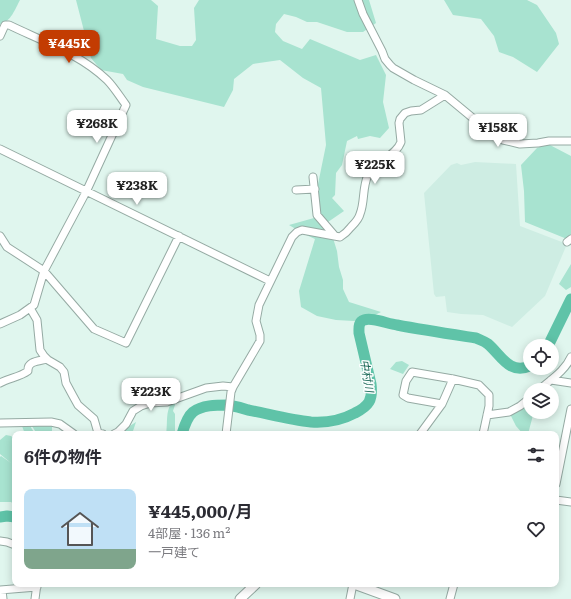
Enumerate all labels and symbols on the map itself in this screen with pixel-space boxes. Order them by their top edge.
pin: ¥445K [41,30,97,64]
pin: ¥268K [69,110,125,144]
pin: ¥158K [470,114,526,148]
pin: ¥225K [347,151,403,185]
pin: ¥238K [109,172,165,206]
water label: 中村川 [358,358,379,394]
pin: ¥223K [123,378,179,412]

